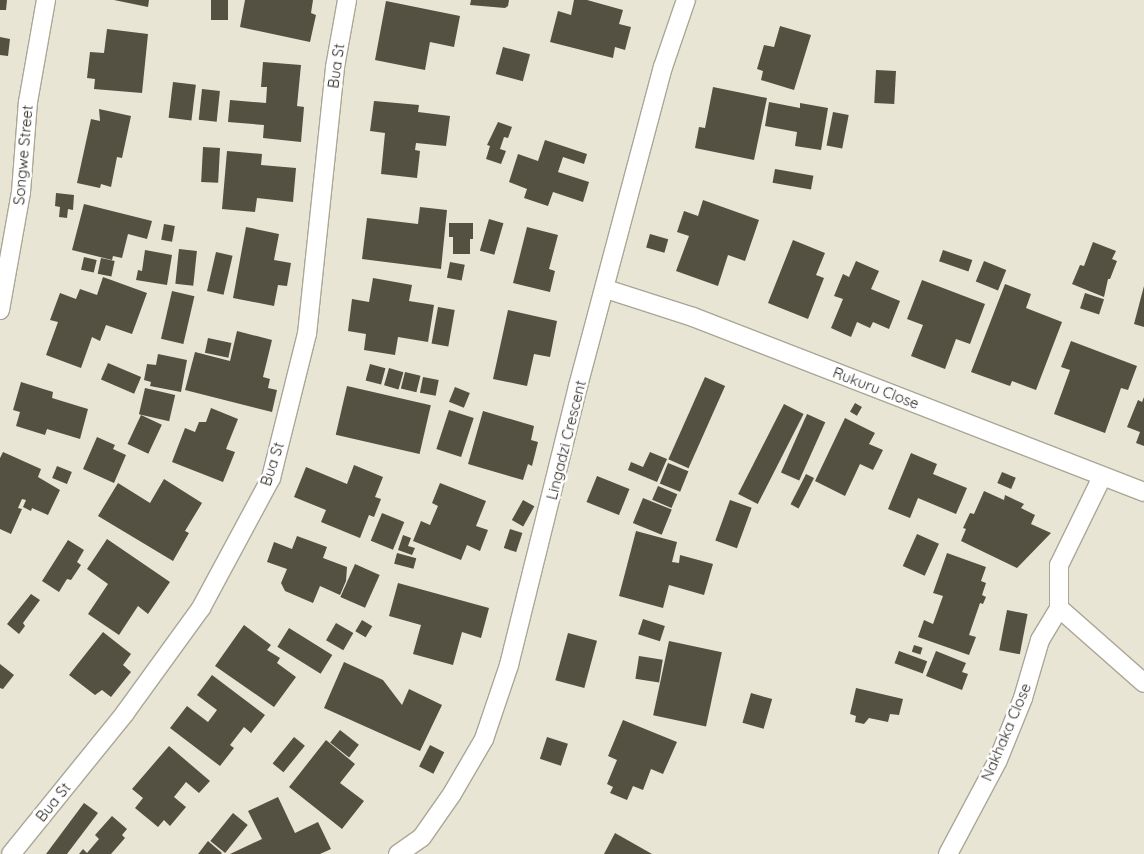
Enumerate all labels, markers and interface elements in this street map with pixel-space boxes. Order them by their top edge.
street label: Bua St [324,42,348,90]
street label: Songwe Street [10,104,36,206]
street label: Rukuru Close [830,363,922,413]
street label: Lingadzi Crescent [542,378,590,502]
street label: Bua St [256,440,288,488]
street label: Nakhaka Close [977,680,1035,784]
street label: Bua St [32,779,74,825]

